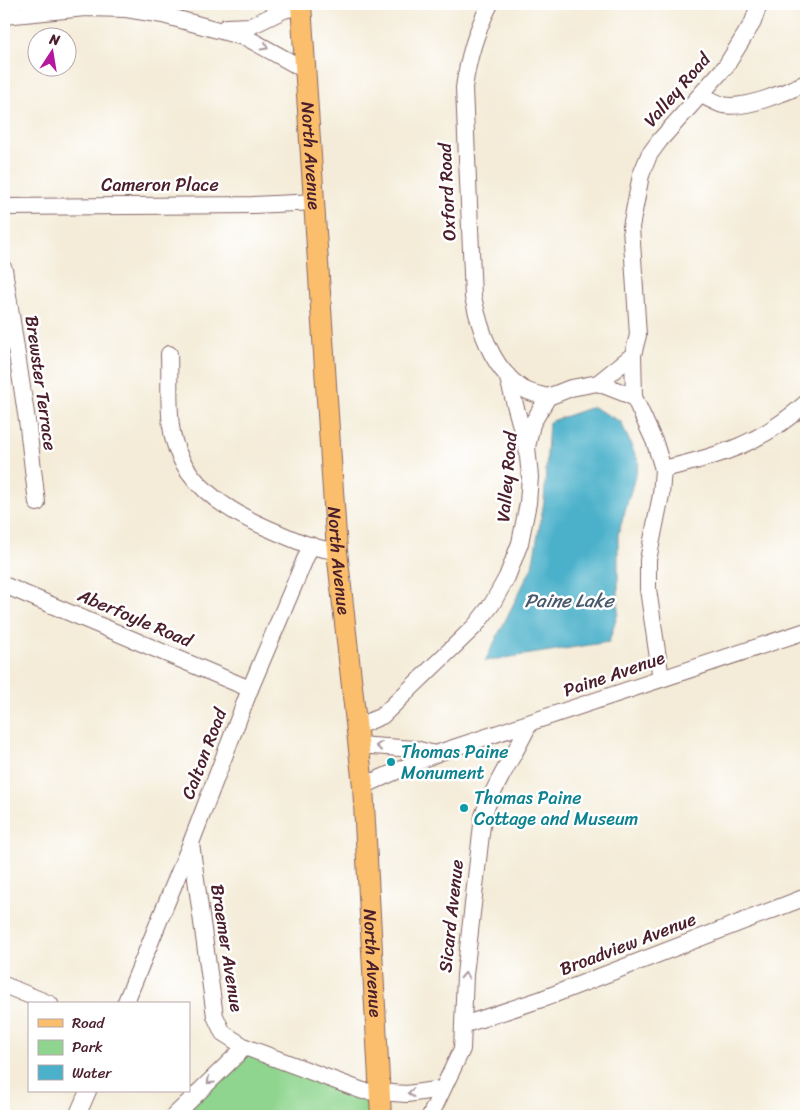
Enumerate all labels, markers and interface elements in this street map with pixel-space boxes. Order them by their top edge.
text: N [46,26,62,53]
north arrow [28,28,78,78]
one-way arrow [259,40,268,50]
street label: Valley Road [635,44,720,135]
street label: North Avenue [291,100,331,211]
street label: Oxford Road [428,141,466,242]
street label: Cameron Place [101,169,219,201]
street label: Brewster Terrace [16,313,66,453]
street label: Valley Road [487,429,527,523]
street label: North Avenue [318,506,360,617]
street label: Aberfoyle Road [72,579,199,657]
water label: Paine Lake [525,584,616,617]
street label: Paine Avenue [559,642,669,706]
street label: Calton Road [172,702,237,804]
place label: Thomas Paine Monument [401,736,508,789]
one-way arrow [375,741,383,752]
marker: Thomas Paine Monument [385,756,397,768]
place label: Thomas Paine Cottage and Museum [474,782,639,835]
marker: Thomas Paine Cottage and Museum [458,802,470,814]
street label: Sicard Avenue [429,858,473,974]
street label: Braemer Avenue [201,882,253,1015]
street label: Broadview Avenue [555,903,701,985]
street label: North Avenue [354,908,392,1018]
one-way arrow [460,972,471,980]
legend [28,1002,190,1092]
text: Road [72,1010,105,1036]
text: Park [72,1034,103,1060]
text: Water [72,1060,112,1086]
one-way arrow [206,1076,215,1085]
one-way arrow [407,1088,415,1099]

